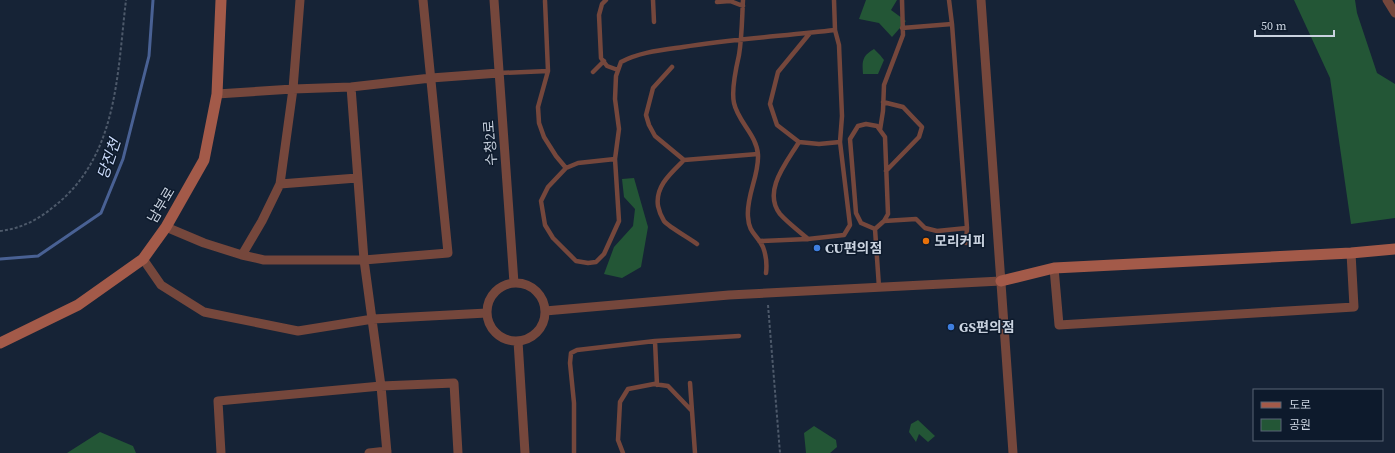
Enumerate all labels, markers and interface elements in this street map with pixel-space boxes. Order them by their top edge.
scale bar [1255,12,1334,38]
text: 50 m [1261,18,1287,34]
street label: 수청2로 [478,119,502,166]
water label: 당진천 [92,134,126,182]
street label: 남부로 [142,183,180,227]
place label: 모리커피 [934,231,986,251]
marker: 모리커피 [921,236,931,246]
place label: CU편의점 [825,238,882,258]
marker: CU편의점 [812,243,822,253]
place label: GS편의점 [959,317,1015,337]
marker: GS편의점 [946,322,956,332]
legend [1253,389,1383,441]
text: 도로 [1289,397,1311,413]
text: 공원 [1289,417,1311,433]

